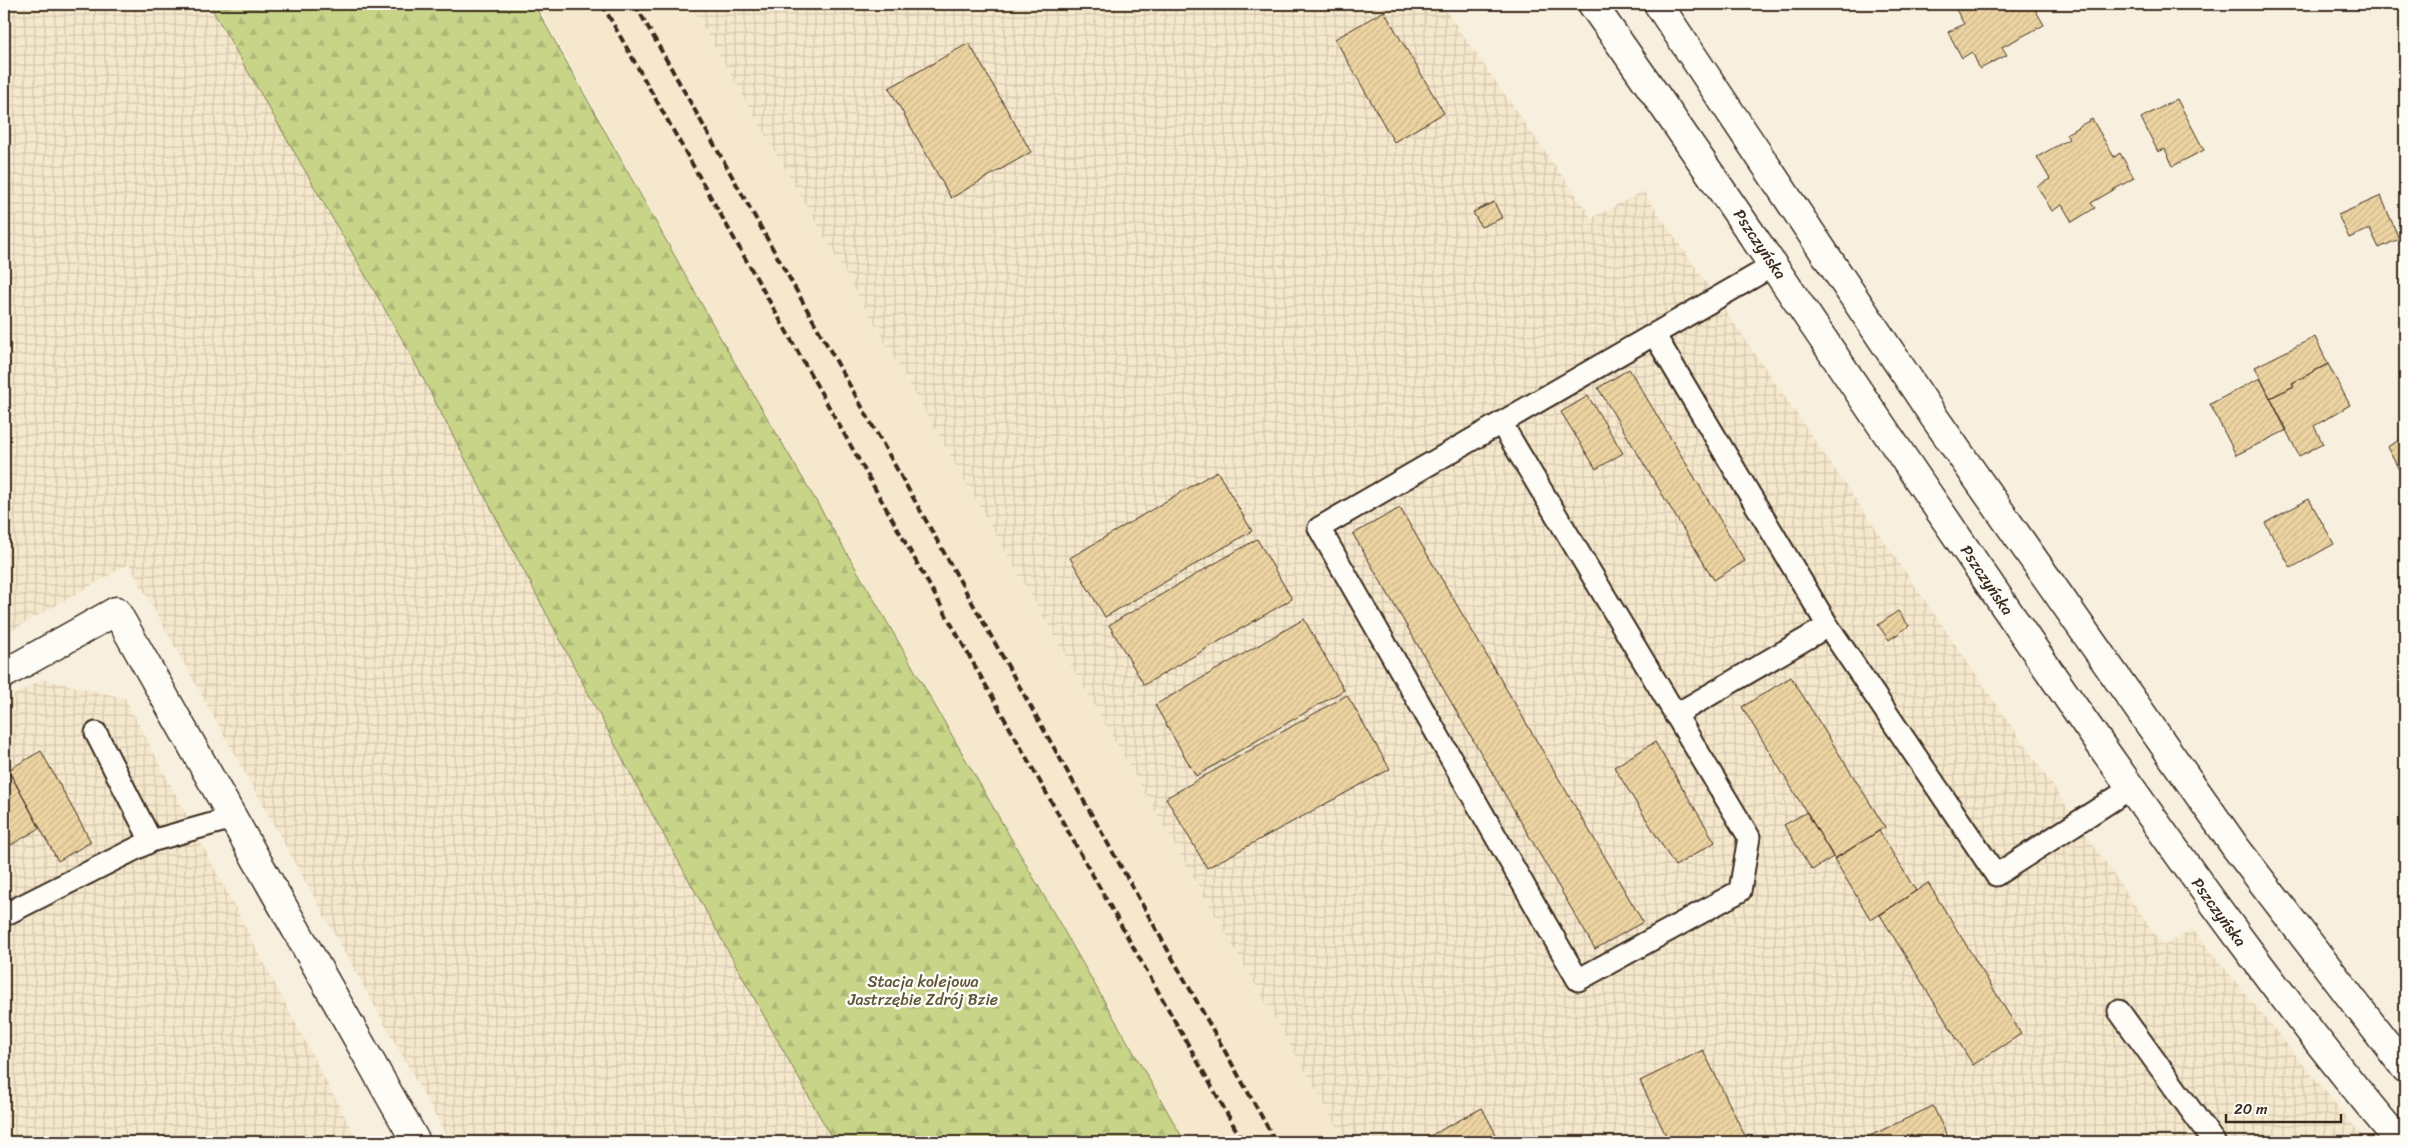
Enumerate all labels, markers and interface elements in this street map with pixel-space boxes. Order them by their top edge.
street label: Pszczyńska [1726,203,1794,285]
street label: Pszczyńska [1953,539,2021,621]
street label: Pszczyńska [2184,871,2254,953]
park label: Stacja kolejowa Jastrzębie Zdrój Bzie [847,967,998,1014]
scale bar [2226,1091,2342,1123]
text: 20 m [2234,1096,2268,1122]

